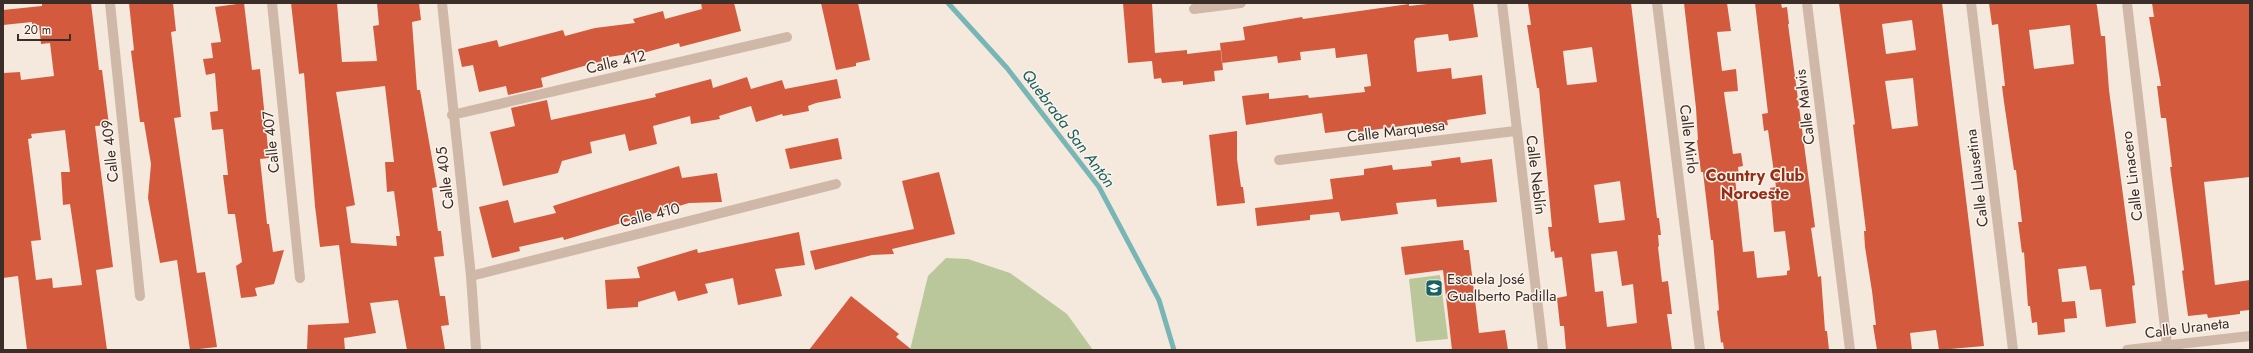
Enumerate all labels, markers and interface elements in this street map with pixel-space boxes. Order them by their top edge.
scale bar [18,16,70,42]
text: 20 m [24,21,51,39]
street label: Calle 412 [584,44,648,80]
water label: Quebrada San Antón [1016,64,1121,192]
street label: Calle Malvis [1789,68,1821,146]
street label: Calle Mirlo [1674,103,1704,175]
street label: Calle 407 [257,110,285,174]
street label: Calle Marquesa [1346,114,1446,148]
street label: Calle 409 [96,119,124,183]
street label: Calle Llausetina [1960,128,1994,228]
street label: Calle Linacero [2116,130,2148,222]
street label: Calle Neblín [1520,134,1552,216]
street label: Calle 405 [430,145,460,211]
district label: Country Club Noroeste [1706,164,1805,205]
street label: Calle 410 [618,197,682,233]
place label: Escuela José Gualberto Padilla [1447,268,1556,307]
school or university icon: Escuela José Gualberto Padilla [1424,278,1444,298]
street label: Calle Uraneta [2144,312,2230,344]

